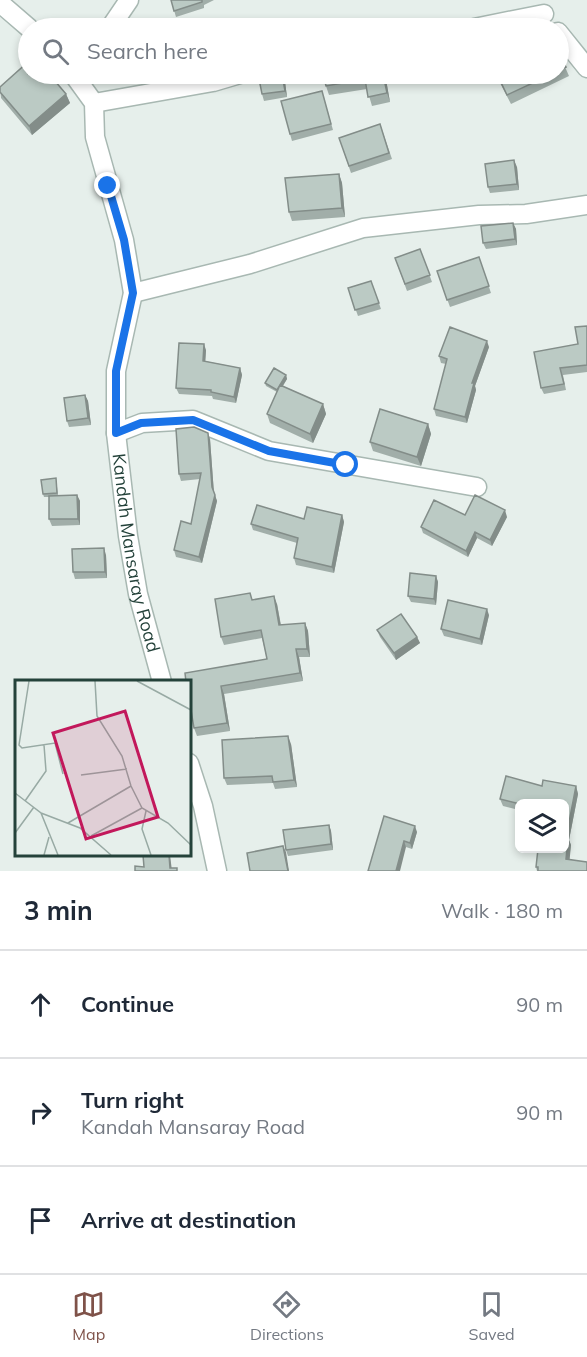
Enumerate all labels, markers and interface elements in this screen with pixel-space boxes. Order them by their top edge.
search box [18,18,569,84]
icon: search [39,35,72,68]
text: Search here [87,37,208,65]
route end [94,172,120,198]
route start [332,451,358,477]
street label: Kandah Mansaray Road [107,452,165,655]
inset map [15,680,190,856]
map controls [515,799,569,853]
button: layers [515,799,569,853]
text: 3 min [24,894,93,927]
text: Walk · 180 m [441,898,563,923]
icon: ahead [24,988,57,1021]
text: Continue [81,990,174,1018]
text: 90 m [516,992,563,1017]
text: Turn right [81,1086,184,1114]
icon: right [24,1096,57,1129]
text: 90 m [516,1100,563,1125]
text: Kandah Mansaray Road [81,1114,305,1139]
icon: arrive [24,1204,57,1237]
text: Arrive at destination [81,1206,296,1234]
tab: Map [72,1288,105,1344]
tab: Directions [250,1288,324,1344]
tab: Saved [469,1288,515,1344]

